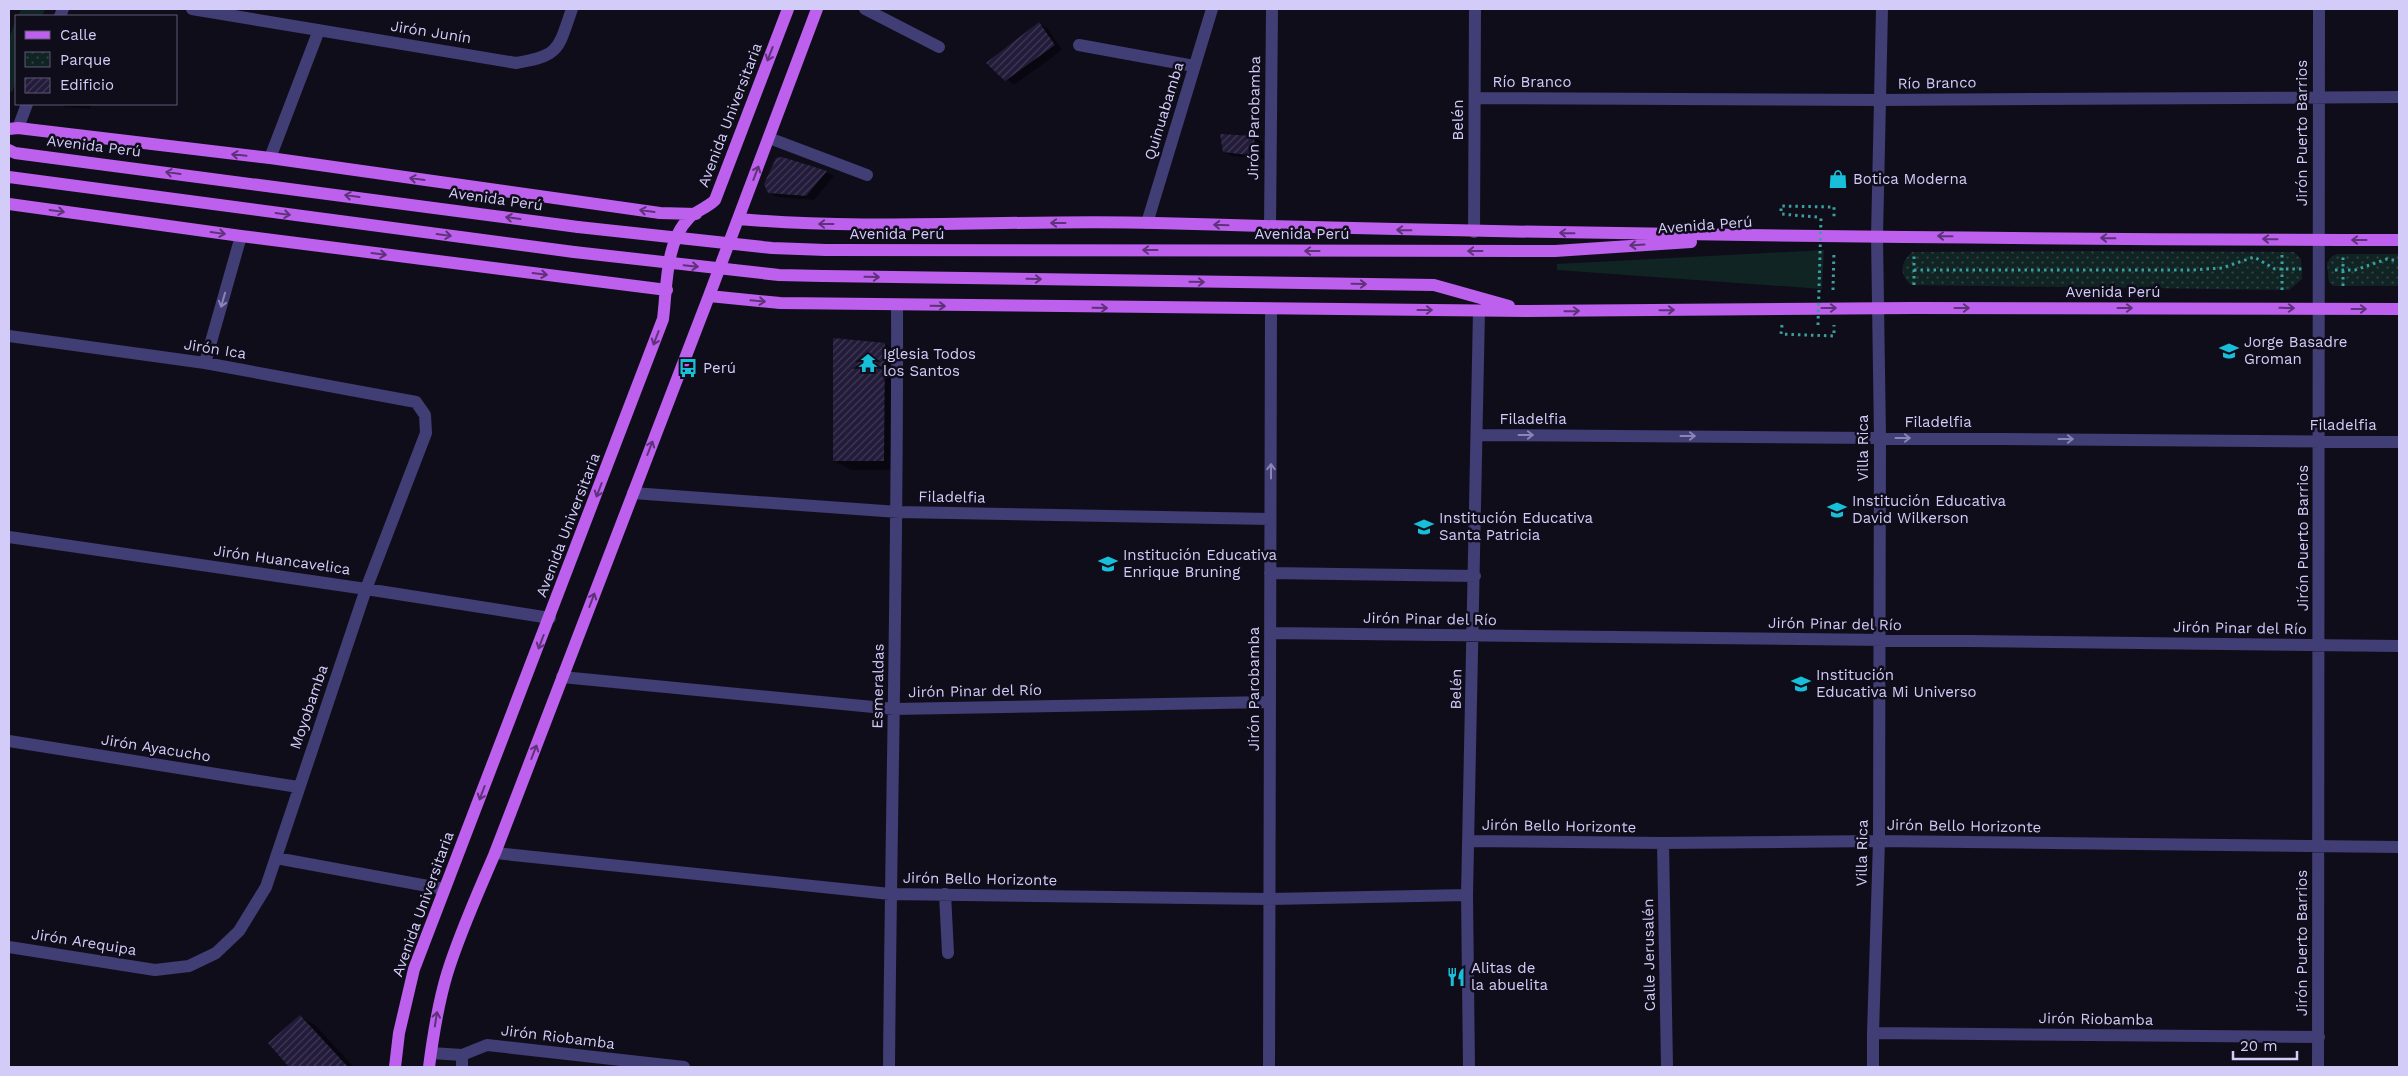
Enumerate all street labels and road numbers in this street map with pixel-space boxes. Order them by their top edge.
street label: Jirón Junín [389,17,473,47]
street label: Avenida Universitaria [694,40,766,190]
street label: Jirón Parobamba [1244,55,1264,180]
street label: Quinuabamba [1141,59,1188,162]
street label: Jirón Puerto Barrios [2293,60,2311,206]
street label: Río Branco [1493,73,1571,91]
street label: Río Branco [1897,73,1977,93]
street label: Belén [1449,100,1467,140]
street label: Avenida Perú [46,131,142,161]
street label: Avenida Perú [448,183,544,215]
street label: Avenida Perú [1657,213,1753,237]
street label: Avenida Perú [850,225,944,243]
street label: Avenida Perú [1255,225,1349,243]
street label: Avenida Perú [2066,283,2160,301]
street label: Jirón Ica [183,335,248,363]
street label: Filadelfia [1499,410,1567,428]
street label: Filadelfia [1904,413,1972,431]
street label: Villa Rica [1854,414,1872,481]
street label: Filadelfia [2309,416,2377,434]
street label: Avenida Universitaria [532,450,604,600]
street label: Jirón Puerto Barrios [2294,465,2312,611]
street label: Filadelfia [918,487,986,507]
street label: Jirón Huancavelica [212,541,352,579]
street label: Jirón Pinar del Río [1363,609,1497,629]
street label: Jirón Pinar del Río [1768,614,1902,634]
street label: Jirón Pinar del Río [2173,618,2307,638]
street label: Jirón Parobamba [1245,626,1263,751]
street label: Esmeraldas [868,643,888,729]
street label: Moyobamba [286,662,332,752]
street label: Belén [1447,668,1465,710]
street label: Jirón Pinar del Río [908,681,1042,701]
street label: Jirón Ayacucho [100,730,212,766]
street label: Jirón Bello Horizonte [1482,816,1636,836]
street label: Jirón Bello Horizonte [1887,816,2041,836]
street label: Villa Rica [1852,819,1872,887]
street label: Avenida Universitaria [388,828,458,979]
street label: Jirón Bello Horizonte [903,869,1057,889]
street label: Jirón Puerto Barrios [2293,870,2311,1016]
street label: Calle Jerusalén [1639,898,1659,1012]
street label: Jirón Arequipa [30,925,138,959]
street label: Jirón Riobamba [2039,1009,2154,1029]
street label: Jirón Riobamba [500,1021,617,1053]

